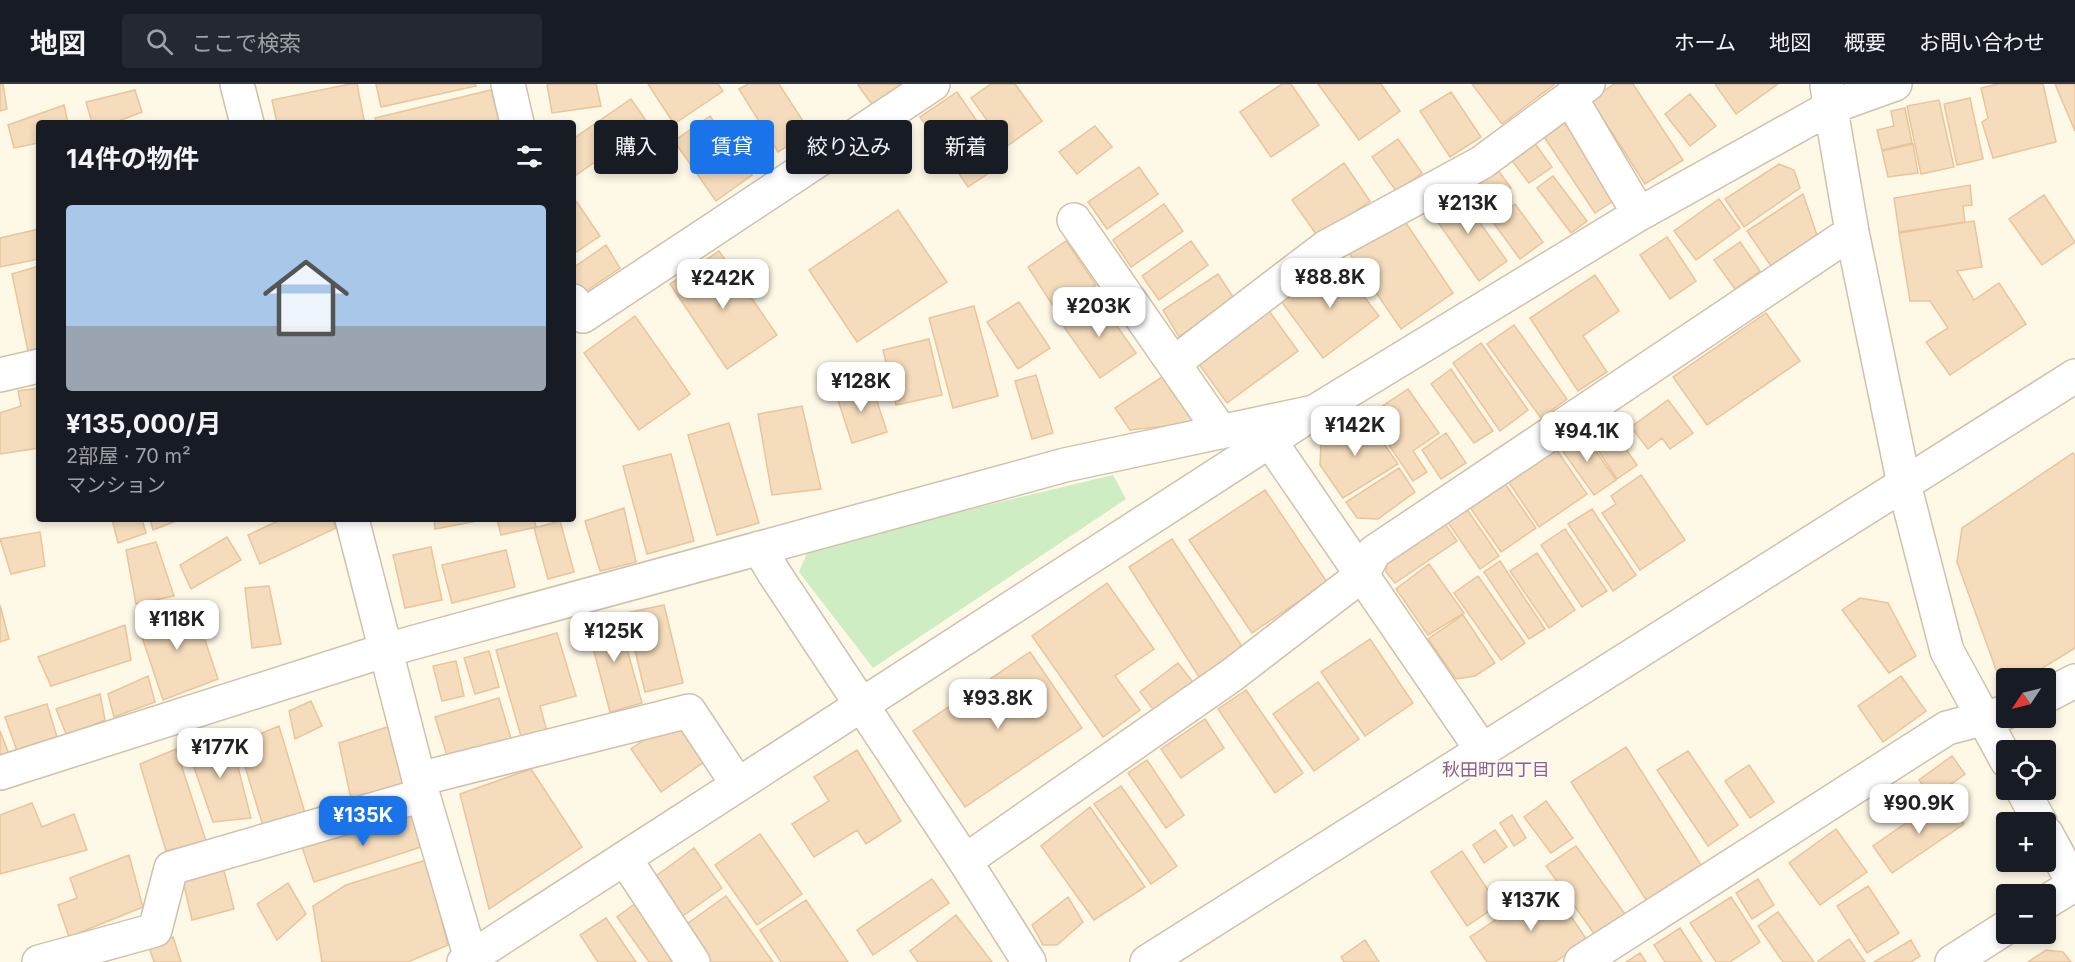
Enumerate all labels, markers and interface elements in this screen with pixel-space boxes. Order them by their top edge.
search box [122,14,542,68]
icon: search [143,25,176,58]
text: 地図 [30,26,86,60]
text: ここで検索 [191,30,301,56]
text: ホーム [1674,30,1736,55]
text: 地図 [1769,30,1811,55]
text: 概要 [1844,30,1886,55]
text: お問い合わせ [1919,30,2045,55]
chip: 購入 [594,120,678,174]
chip: 賃貸 [690,120,774,174]
chip: 絞り込み [786,120,912,174]
chip: 新着 [924,120,1008,174]
icon: filters [513,140,546,173]
text: 14件の物件 [66,143,199,174]
pin: ¥213K [1426,184,1510,235]
text: ¥213K [1438,191,1498,215]
icon: home [252,244,360,352]
pin: ¥88.8K [1281,258,1379,309]
pin: ¥242K [681,259,765,310]
text: ¥88.8K [1295,265,1365,289]
text: ¥242K [691,266,755,290]
pin: ¥203K [1057,287,1141,338]
text: ¥203K [1067,294,1131,318]
pin: ¥128K [819,362,903,413]
text: ¥128K [831,369,891,393]
pin: ¥142K [1313,406,1397,457]
text: ¥135,000/月 [66,408,221,439]
pin: ¥94.1K [1538,412,1636,463]
text: ¥142K [1325,413,1385,437]
text: ¥94.1K [1554,419,1620,443]
text: 2部屋 · 70 m² [66,444,191,468]
text: マンション [66,473,166,497]
pin: ¥118K [135,600,219,651]
text: ¥118K [149,607,205,631]
pin: ¥125K [572,612,656,663]
text: ¥125K [584,619,644,643]
north arrow [1996,668,2056,728]
map controls [1996,668,2056,944]
pin: ¥93.8K [949,679,1047,730]
text: ¥93.8K [963,686,1033,710]
pin: ¥177K [178,728,262,779]
text: ¥177K [191,735,249,759]
button: locate [1996,740,2056,800]
district label: 秋田町四丁目 [1442,759,1550,780]
pin: ¥90.9K [1870,784,1968,835]
text: ¥90.9K [1883,791,1955,815]
pin: ¥135K [321,796,405,847]
text: ¥135K [333,803,393,827]
button: + [1996,812,2056,872]
pin: ¥137K [1489,881,1573,932]
button: − [1996,884,2056,944]
text: ¥137K [1502,888,1560,912]

